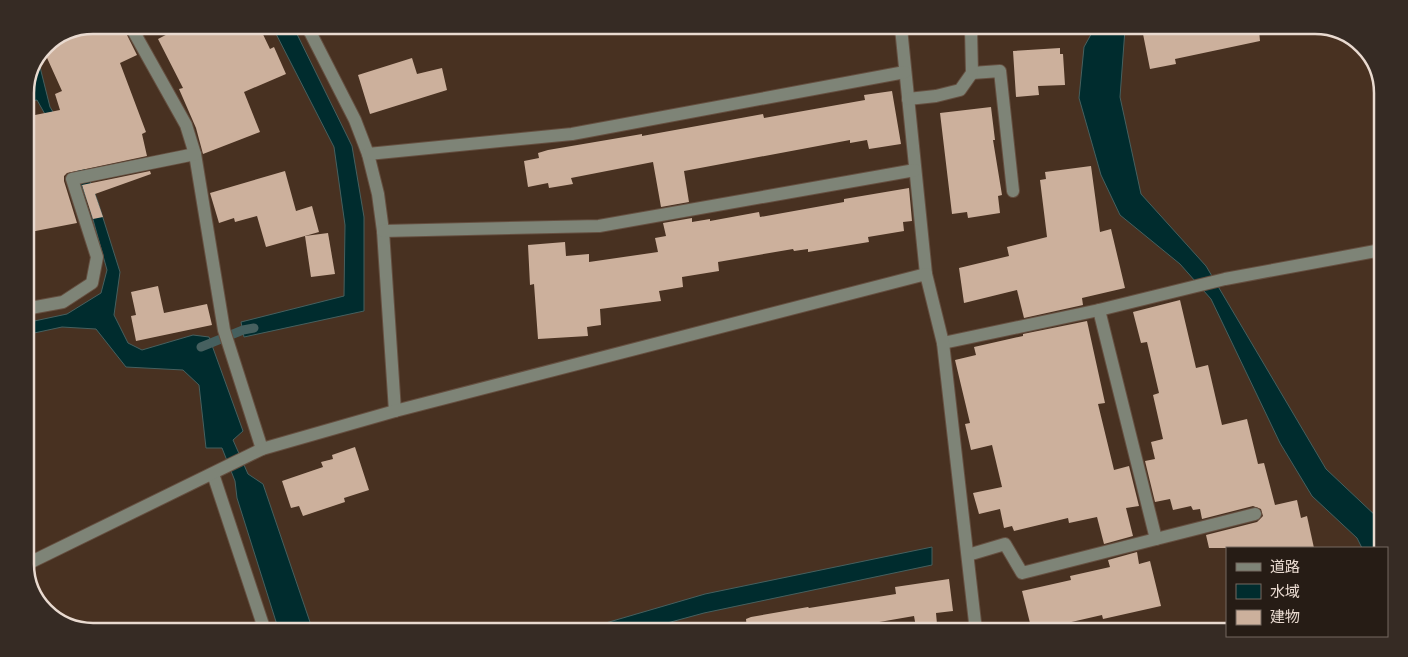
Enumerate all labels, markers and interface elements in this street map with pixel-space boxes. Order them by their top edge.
legend [1226,547,1388,637]
text: 道路 [1270,558,1300,576]
text: 水域 [1270,583,1300,601]
text: 建物 [1270,608,1300,626]

